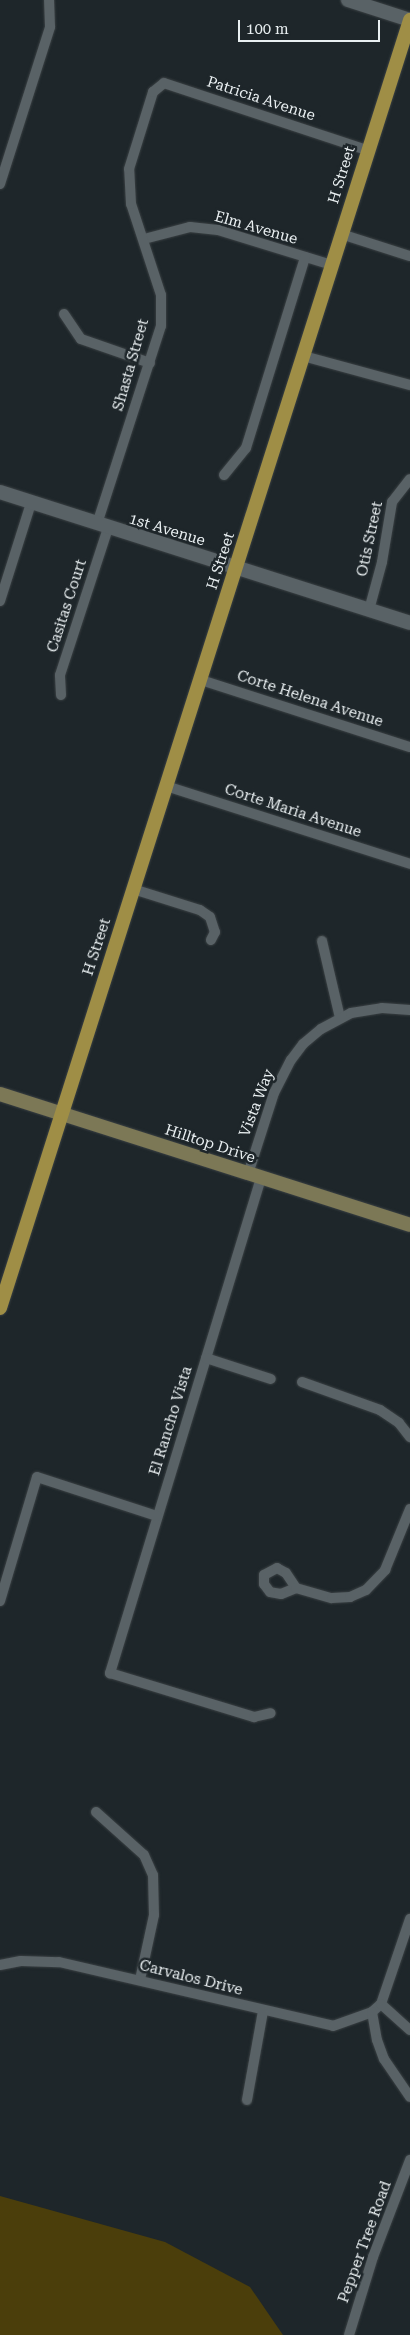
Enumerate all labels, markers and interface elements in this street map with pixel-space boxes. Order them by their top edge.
scale bar [240,10,382,42]
text: 100 m [246,20,289,38]
street label: Patricia Avenue [205,73,317,125]
street label: H Street [325,144,359,206]
street label: Elm Avenue [212,208,300,248]
street label: Shasta Street [109,317,153,413]
street label: Otis Street [353,500,387,578]
street label: 1st Avenue [127,510,207,550]
street label: H Street [203,530,239,592]
street label: Casitas Court [43,557,91,655]
street label: Corte Helena Avenue [235,667,385,731]
street label: Corte Maria Avenue [222,780,364,842]
street label: H Street [79,916,115,978]
street label: Vista Way [236,1067,278,1139]
street label: Hilltop Drive [163,1121,257,1167]
street label: El Rancho Vista [146,1364,196,1478]
street label: Carvalos Drive [137,1956,245,2000]
street label: Pepper Tree Road [335,2179,395,2305]

